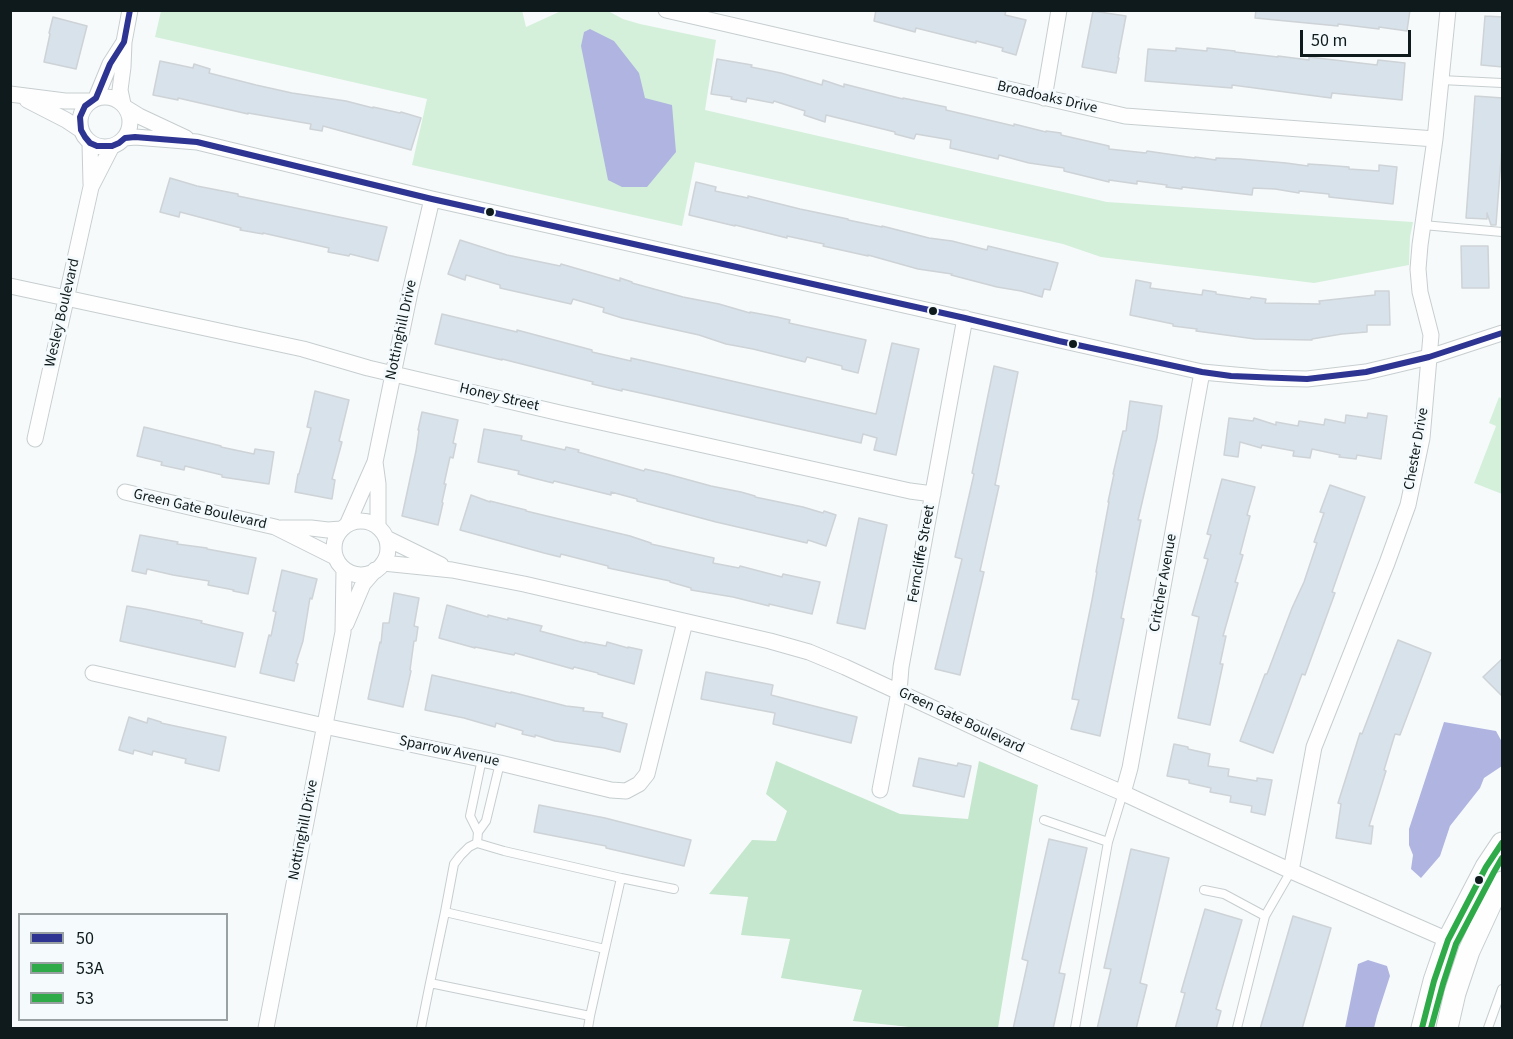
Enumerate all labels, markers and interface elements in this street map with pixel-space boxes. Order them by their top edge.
scale bar [1303,18,1414,56]
text: 50 m [1311,28,1347,53]
street label: Broadoaks Drive [995,78,1099,118]
unlabelled marker [484,206,496,218]
street label: Wesley Boulevard [42,257,84,369]
street label: Nottinghill Drive [383,278,421,382]
unlabelled marker [927,305,939,317]
unlabelled marker [1067,338,1079,350]
street label: Honey Street [457,380,541,416]
street label: Chester Drive [1401,406,1433,492]
street label: Green Gate Boulevard [132,486,268,534]
street label: Ferncliffe Street [905,504,939,604]
street label: Critcher Avenue [1147,533,1181,633]
street label: Green Gate Boulevard [895,684,1027,758]
street label: Sparrow Avenue [397,733,501,771]
street label: Nottinghill Drive [285,778,323,882]
unlabelled marker [1473,874,1485,886]
legend [18,913,228,1021]
text: 50 [76,926,94,951]
text: 53A [76,956,104,981]
text: 53 [76,986,94,1011]

